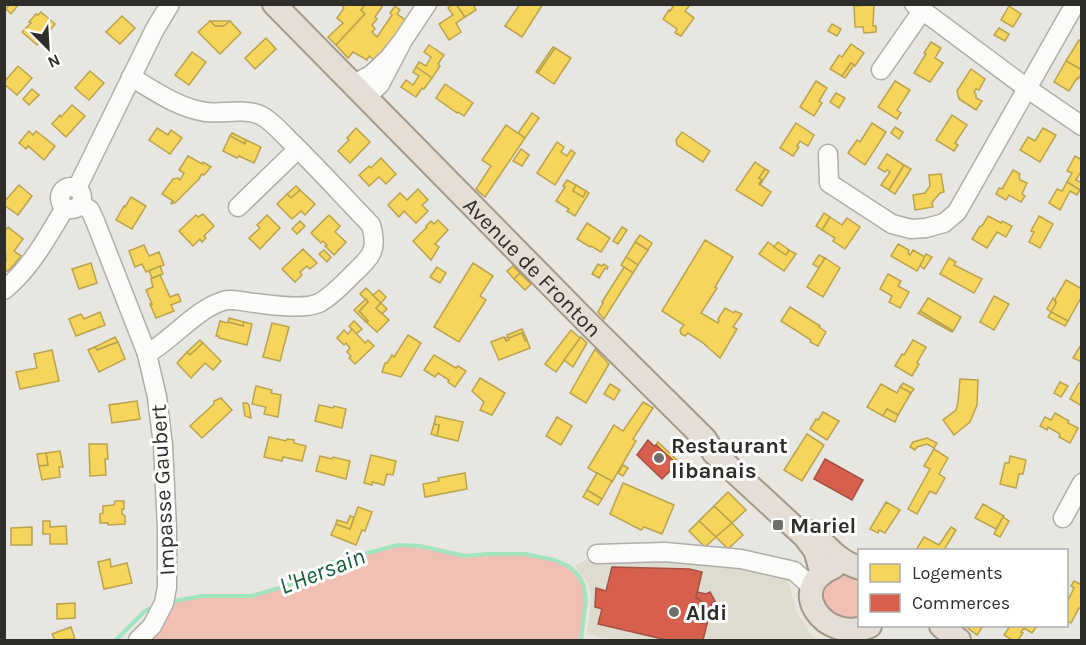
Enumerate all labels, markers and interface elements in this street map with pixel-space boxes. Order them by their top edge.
north arrow [18,18,78,78]
text: N [45,50,63,72]
street label: Avenue de Fronton [458,192,607,343]
street label: Impasse Gaubert [146,404,180,576]
place label: Restaurant libanais [671,433,788,484]
marker: Restaurant libanais [652,451,666,465]
place label: Mariel [790,513,856,539]
marker: Mariel [771,518,785,532]
water label: L'Hersain [275,542,369,600]
legend [858,549,1068,627]
text: Logements [912,562,1003,584]
text: Commerces [912,592,1010,614]
place label: Aldi [686,600,727,626]
marker: Aldi [667,605,681,619]

